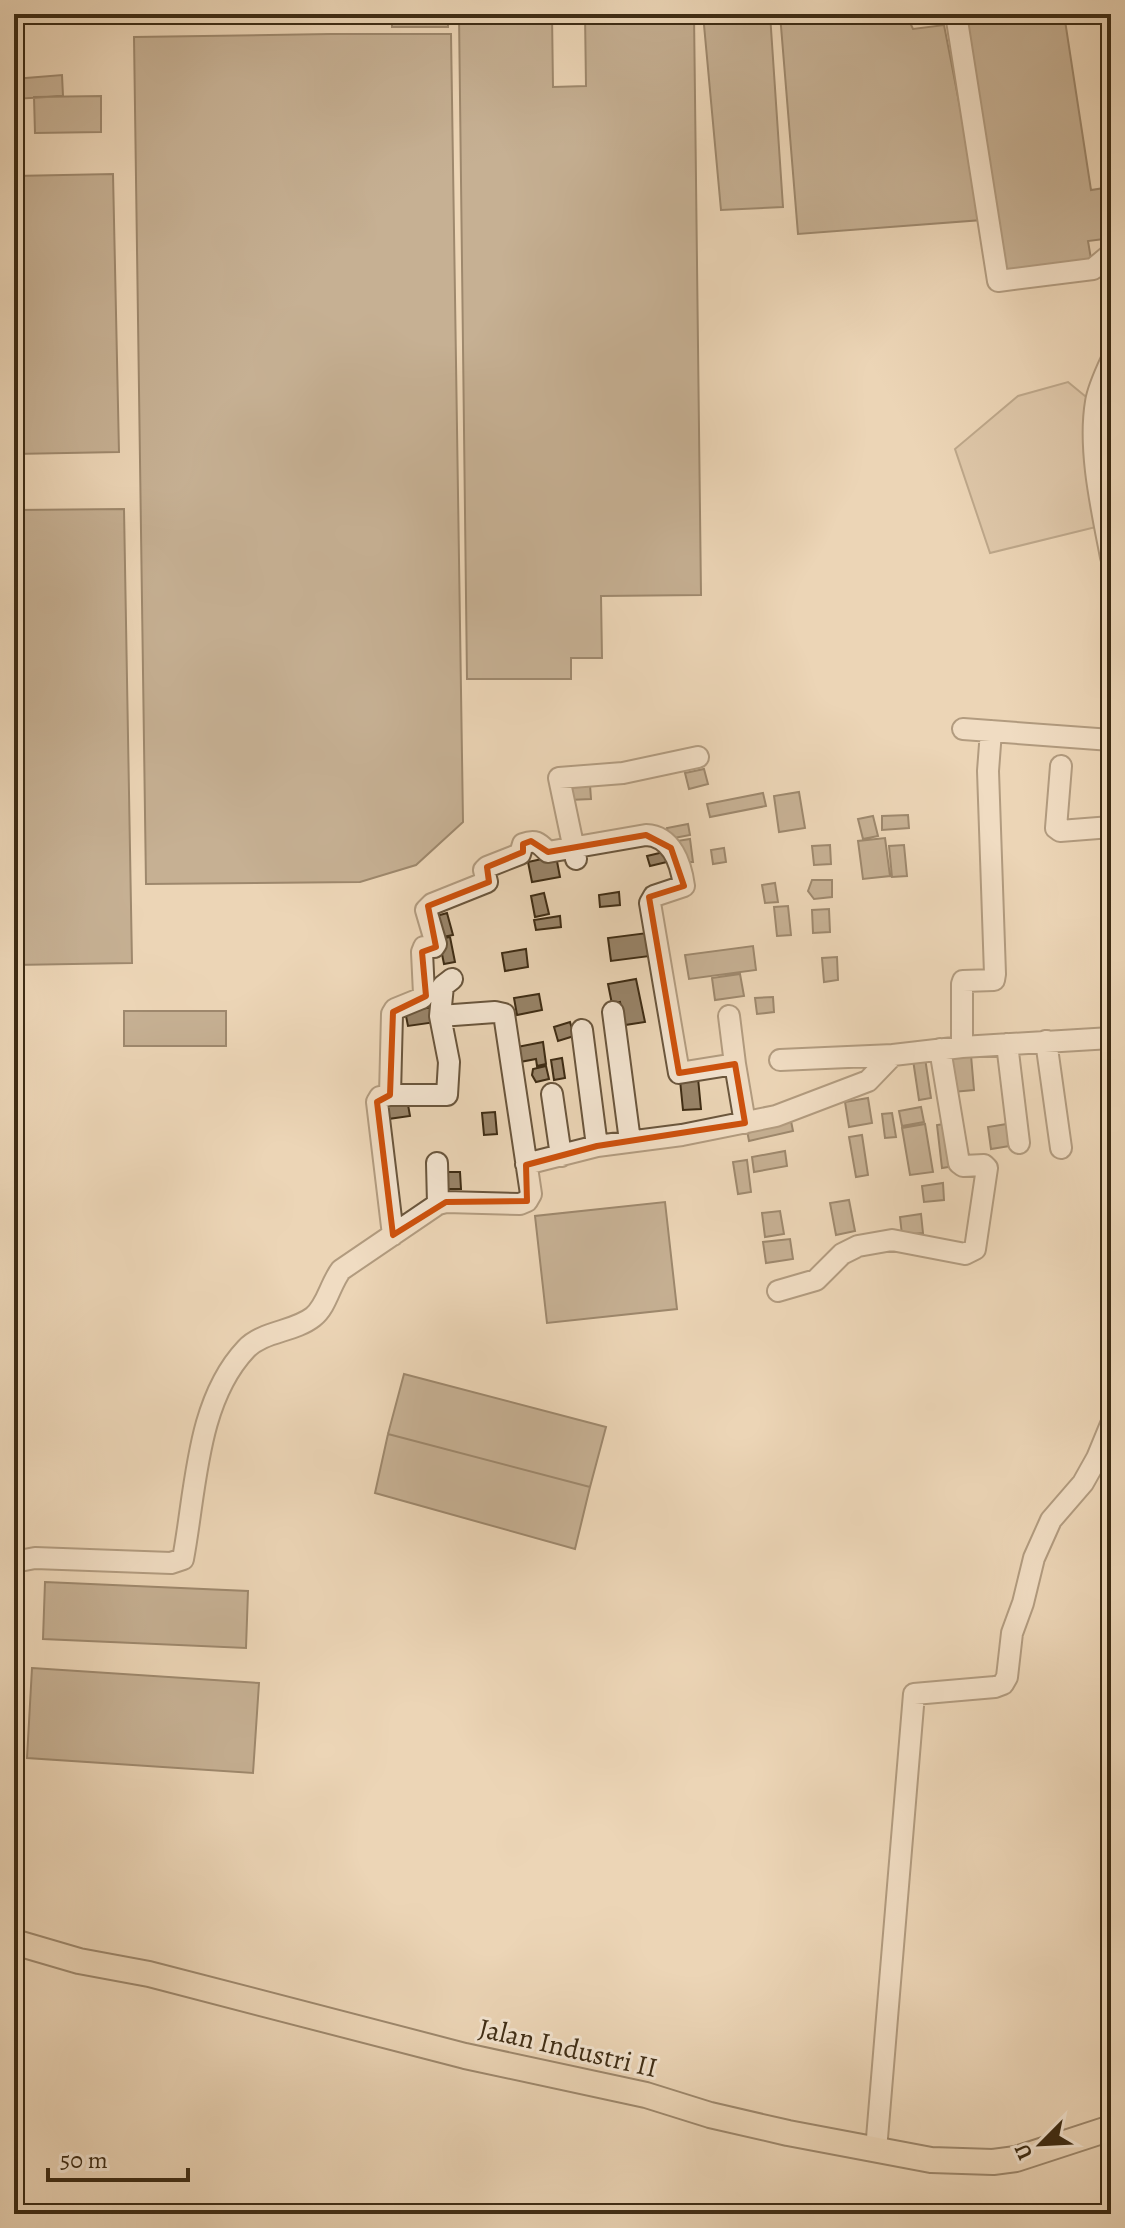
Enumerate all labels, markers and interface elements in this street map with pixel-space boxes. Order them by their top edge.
street label: Jalan Industri II [475,2009,661,2087]
north arrow [1001,2104,1081,2184]
scale bar [48,2132,188,2182]
text: U [1007,2139,1040,2164]
text: 50 m [60,2144,108,2176]

